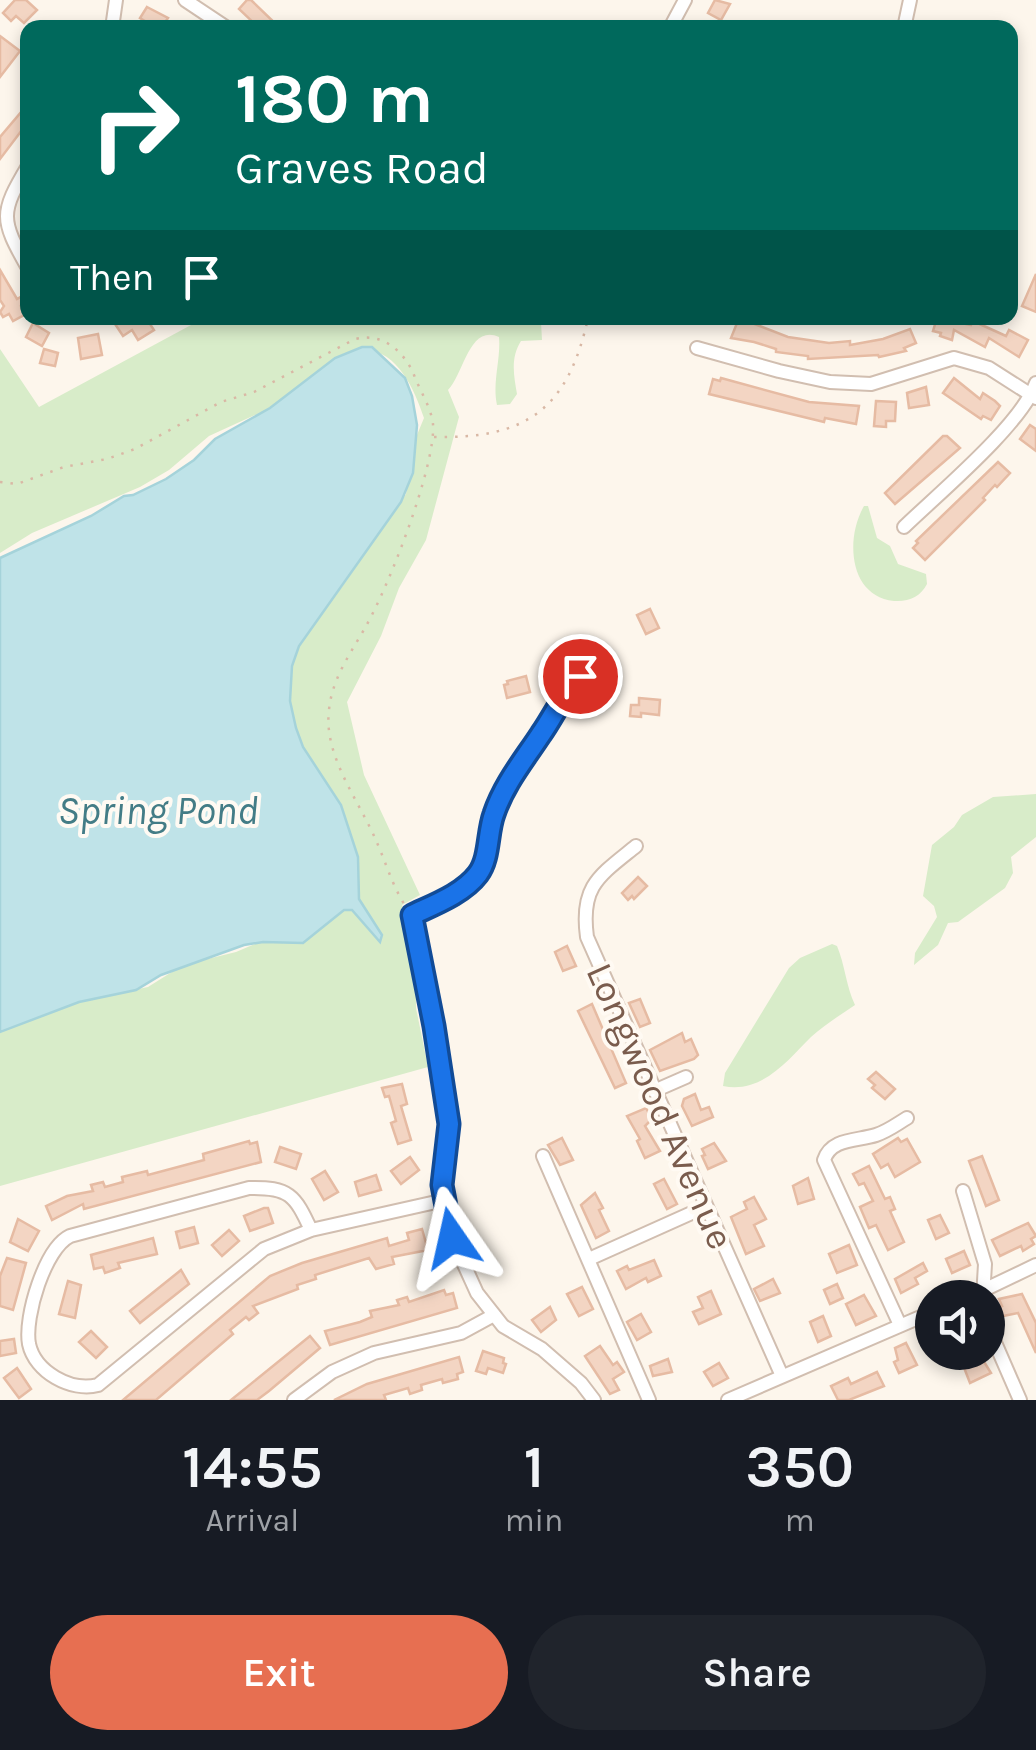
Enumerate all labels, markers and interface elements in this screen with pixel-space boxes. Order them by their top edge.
text: 180 m [235,58,434,140]
icon: right [70,60,200,190]
text: Graves Road [235,142,489,194]
icon: arrive [174,250,229,305]
text: Then [70,255,154,300]
pin [538,634,623,719]
icon: arrive [553,649,608,704]
water label: Spring Pond [58,787,258,834]
street label: Longwood Avenue [577,956,743,1256]
position arrow [400,1186,504,1290]
map controls [915,1280,1005,1370]
button: sound [915,1280,1005,1370]
text: 14:55 [182,1432,323,1502]
text: 1 [524,1432,545,1502]
text: 350 [745,1432,854,1502]
text: Arrival [205,1502,299,1539]
text: min [505,1502,563,1539]
text: m [785,1502,815,1539]
button: Exit [50,1615,508,1730]
button: Share [528,1615,986,1730]

